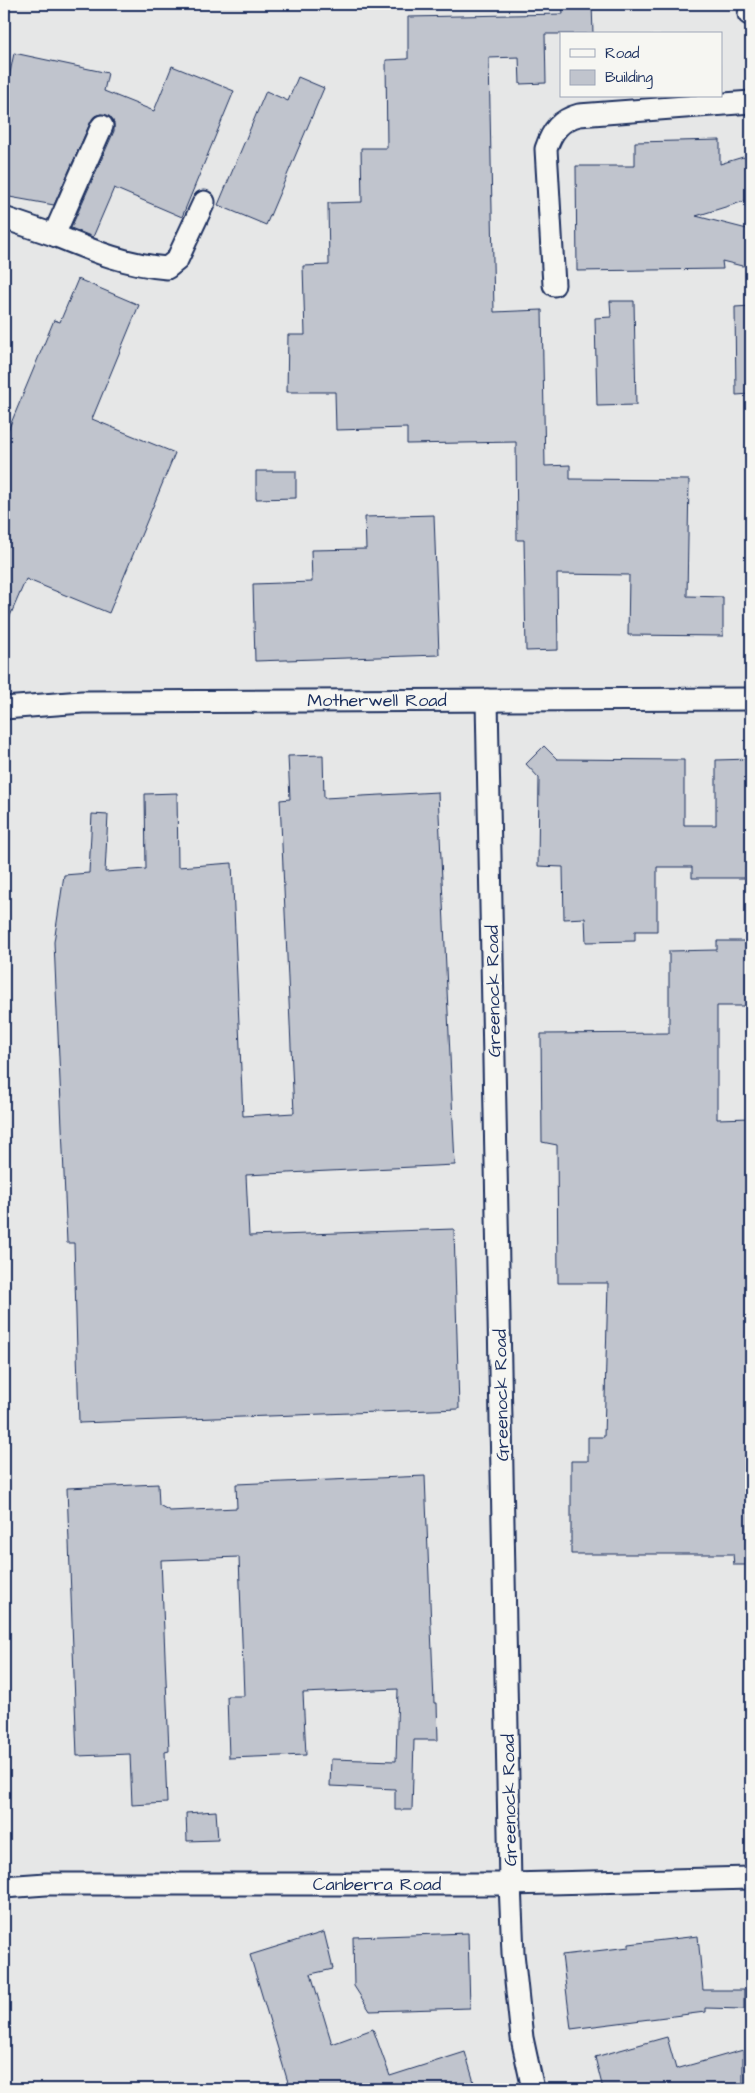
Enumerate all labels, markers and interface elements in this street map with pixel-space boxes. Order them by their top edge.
legend [560,32,722,98]
text: Road [605,43,640,64]
text: Building [605,67,653,89]
street label: Motherwell Road [307,688,447,713]
street label: Greenock Road [480,925,507,1057]
street label: Greenock Road [488,1329,515,1461]
street label: Greenock Road [496,1734,523,1866]
street label: Canberra Road [313,1872,441,1897]

